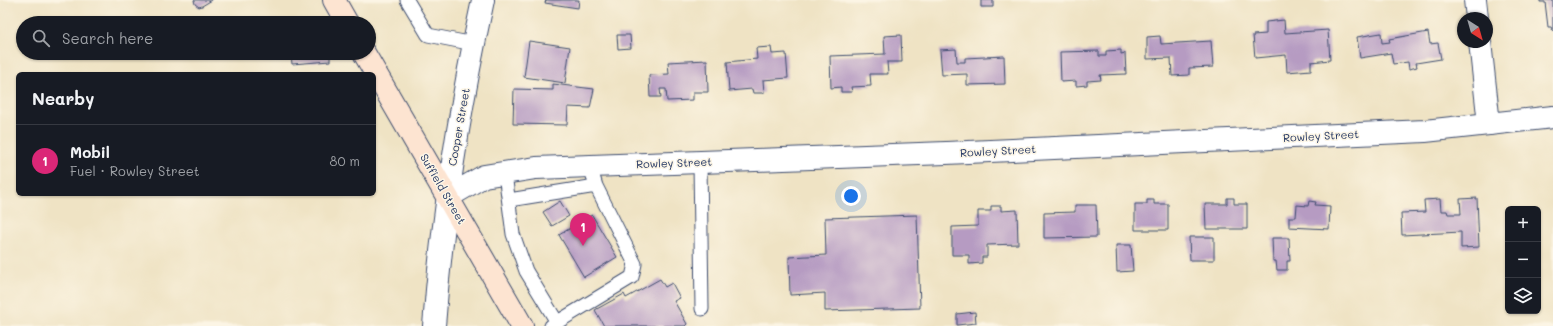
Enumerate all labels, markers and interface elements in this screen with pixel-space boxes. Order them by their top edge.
north arrow [1457,12,1493,48]
search box [16,16,376,60]
icon: search [30,27,52,49]
text: Search here [62,28,153,48]
text: Nearby [32,87,94,109]
street label: Cooper Street [444,87,473,167]
street label: Rowley Street [1283,126,1359,145]
street label: Rowley Street [960,141,1036,160]
text: Mobil [70,142,110,162]
street label: Suffield Street [417,151,470,227]
text: 1 [42,152,48,169]
text: 80 m [330,152,360,169]
street label: Rowley Street [636,154,712,171]
text: Fuel · Rowley Street [70,162,199,179]
your location [841,186,861,206]
map controls [1505,206,1541,314]
button: + [1505,206,1541,242]
pin: 1 [570,213,596,246]
button: − [1505,242,1541,278]
button: layers [1505,278,1541,314]

